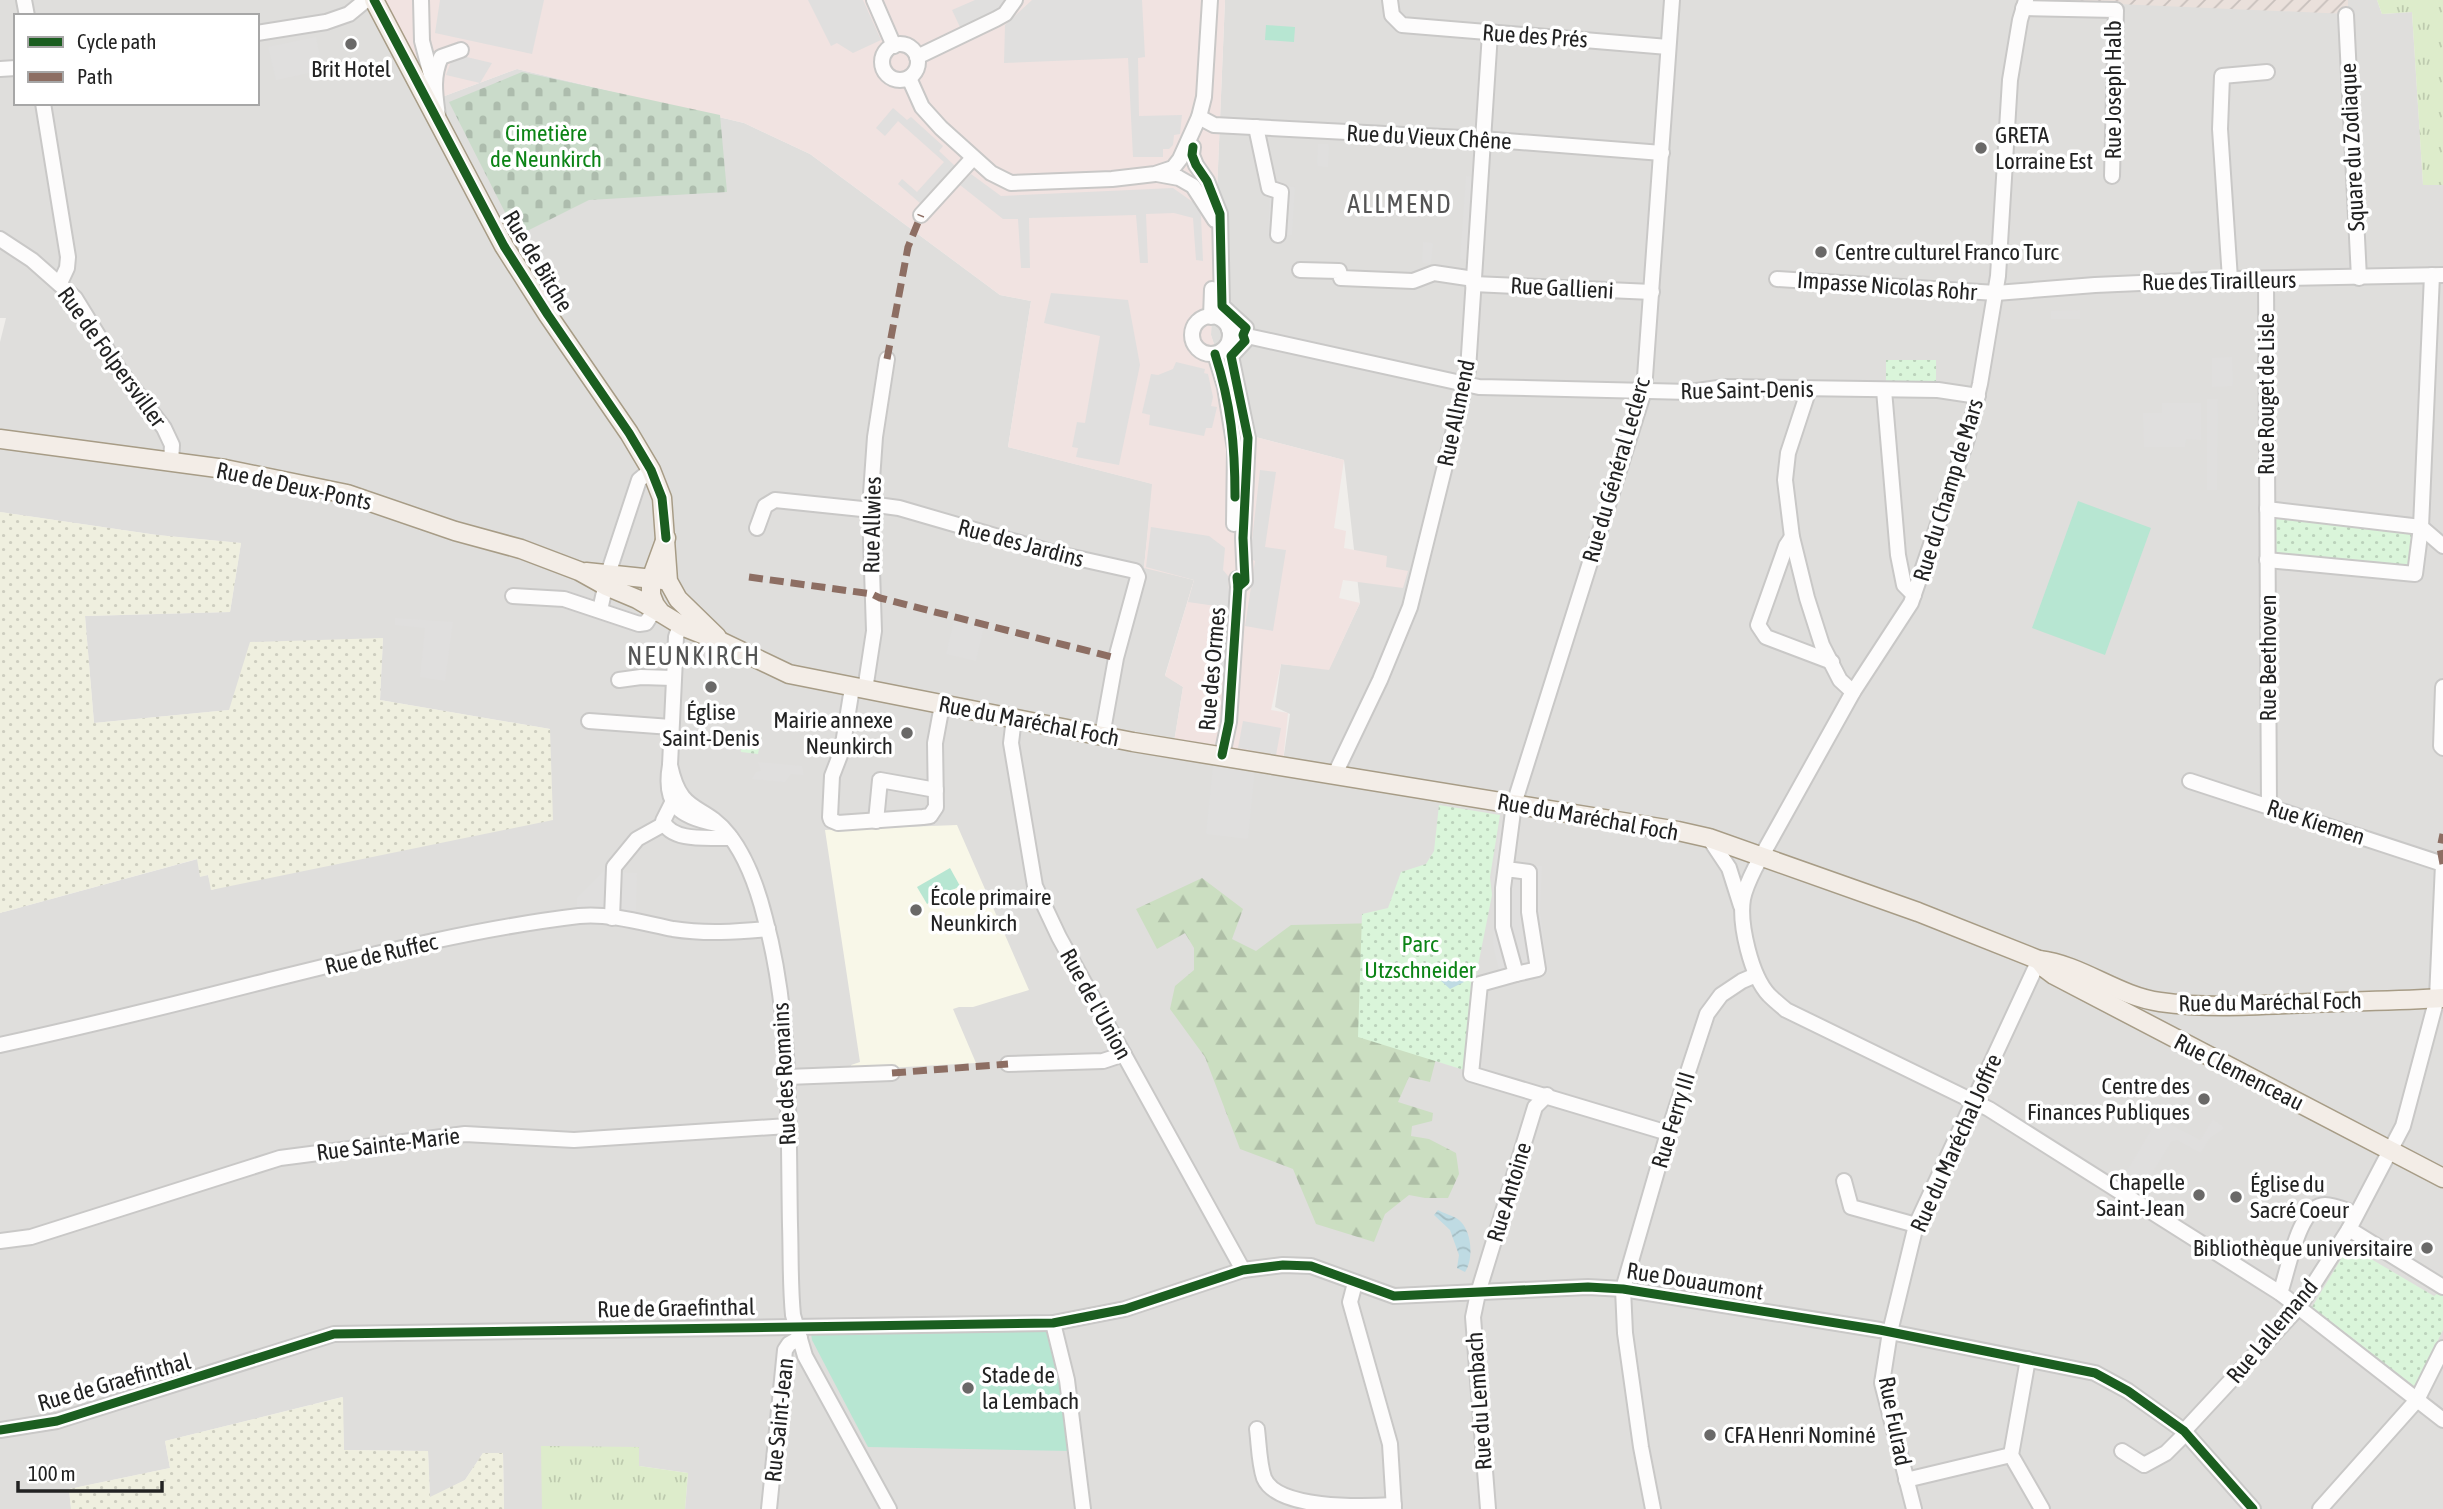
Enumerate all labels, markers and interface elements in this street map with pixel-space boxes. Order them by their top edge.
legend [14,14,259,105]
street label: Rue des Prés [1482,19,1588,53]
street label: Rue Joseph Halb [2100,20,2126,160]
text: Cycle path [77,29,156,53]
marker: Brit Hotel [343,36,359,52]
place label: Brit Hotel [311,56,391,82]
street label: Square du Zodiaque [2335,62,2369,232]
text: Path [77,64,113,88]
park label: Cimetière de Neunkirch [490,120,602,172]
street label: Rue du Vieux Chêne [1346,120,1512,154]
place label: GRETA Lorraine Est [1995,122,2093,174]
marker: GRETA Lorraine Est [1973,140,1989,156]
district label: ALLMEND [1347,189,1453,219]
street label: Rue de Bitche [498,206,578,316]
place label: Centre culturel Franco Turc [1835,239,2059,265]
marker: Centre culturel Franco Turc [1813,244,1829,260]
street label: Impasse Nicolas Rohr [1796,267,1979,305]
street label: Rue des Tirailleurs [2142,267,2296,295]
street label: Rue Gallieni [1510,272,1614,304]
street label: Rue de Folpersviller [53,282,172,433]
street label: Rue Rouget de Lisle [2253,313,2279,475]
street label: Rue Allmend [1432,357,1480,469]
street label: Rue du Général Leclerc [1577,374,1655,565]
street label: Rue Saint-Denis [1680,376,1814,404]
street label: Rue du Champ de Mars [1908,395,1988,585]
street label: Rue de Deux-Ponts [214,457,374,515]
street label: Rue Allwies [858,476,886,574]
street label: Rue des Jardins [955,514,1087,572]
street label: Rue Beethoven [2255,594,2281,722]
street label: Rue des Ormes [1194,606,1230,732]
district label: NEUNKIRCH [627,641,761,671]
marker: Église Saint-Denis [703,679,719,695]
street label: Rue du Maréchal Foch [936,691,1122,751]
place label: Église Saint-Denis [662,699,760,751]
place label: Mairie annexe Neunkirch [773,707,893,759]
marker: Mairie annexe Neunkirch [899,725,915,741]
street label: Rue du Maréchal Foch [1495,788,1681,846]
street label: Rue Kiemen [2264,794,2368,850]
place label: École primaire Neunkirch [930,884,1051,936]
marker: École primaire Neunkirch [908,902,924,918]
street label: Rue de Ruffec [322,928,440,980]
park label: Parc Utzschneider [1364,931,1477,983]
street label: Rue de l'Union [1055,944,1137,1064]
street label: Rue du Maréchal Foch [2178,987,2362,1017]
street label: Rue des Romains [767,1002,801,1146]
street label: Rue Clemenceau [2170,1028,2308,1116]
street label: Rue du Maréchal Joffre [1905,1050,2007,1236]
street label: Rue Ferry III [1646,1069,1700,1171]
place label: Centre des Finances Publiques [2027,1073,2190,1125]
marker: Centre des Finances Publiques [2196,1091,2212,1107]
street label: Rue Sainte-Marie [315,1122,461,1166]
street label: Rue Antoine [1482,1139,1536,1245]
place label: Chapelle Saint-Jean [2096,1169,2185,1221]
place label: Église du Sacré Coeur [2250,1171,2350,1223]
marker: Chapelle Saint-Jean [2191,1187,2207,1203]
marker: Église du Sacré Coeur [2228,1189,2244,1205]
place label: Bibliothèque universitaire [2193,1235,2413,1261]
marker: Bibliothèque universitaire [2419,1240,2435,1256]
street label: Rue Douaumont [1625,1257,1765,1305]
street label: Rue Lallemand [2221,1274,2323,1388]
street label: Rue de Graefinthal [597,1294,755,1322]
street label: Rue du Lembach [1461,1331,1497,1471]
street label: Rue de Graefinthal [35,1348,193,1416]
street label: Rue Saint-Jean [760,1356,798,1484]
place label: Stade de la Lembach [982,1362,1079,1414]
street label: Rue Fulrad [1874,1374,1916,1468]
marker: Stade de la Lembach [960,1380,976,1396]
place label: CFA Henri Nominé [1724,1422,1876,1448]
marker: CFA Henri Nominé [1702,1427,1718,1443]
scale bar [18,1450,161,1494]
text: 100 m [28,1461,76,1485]

